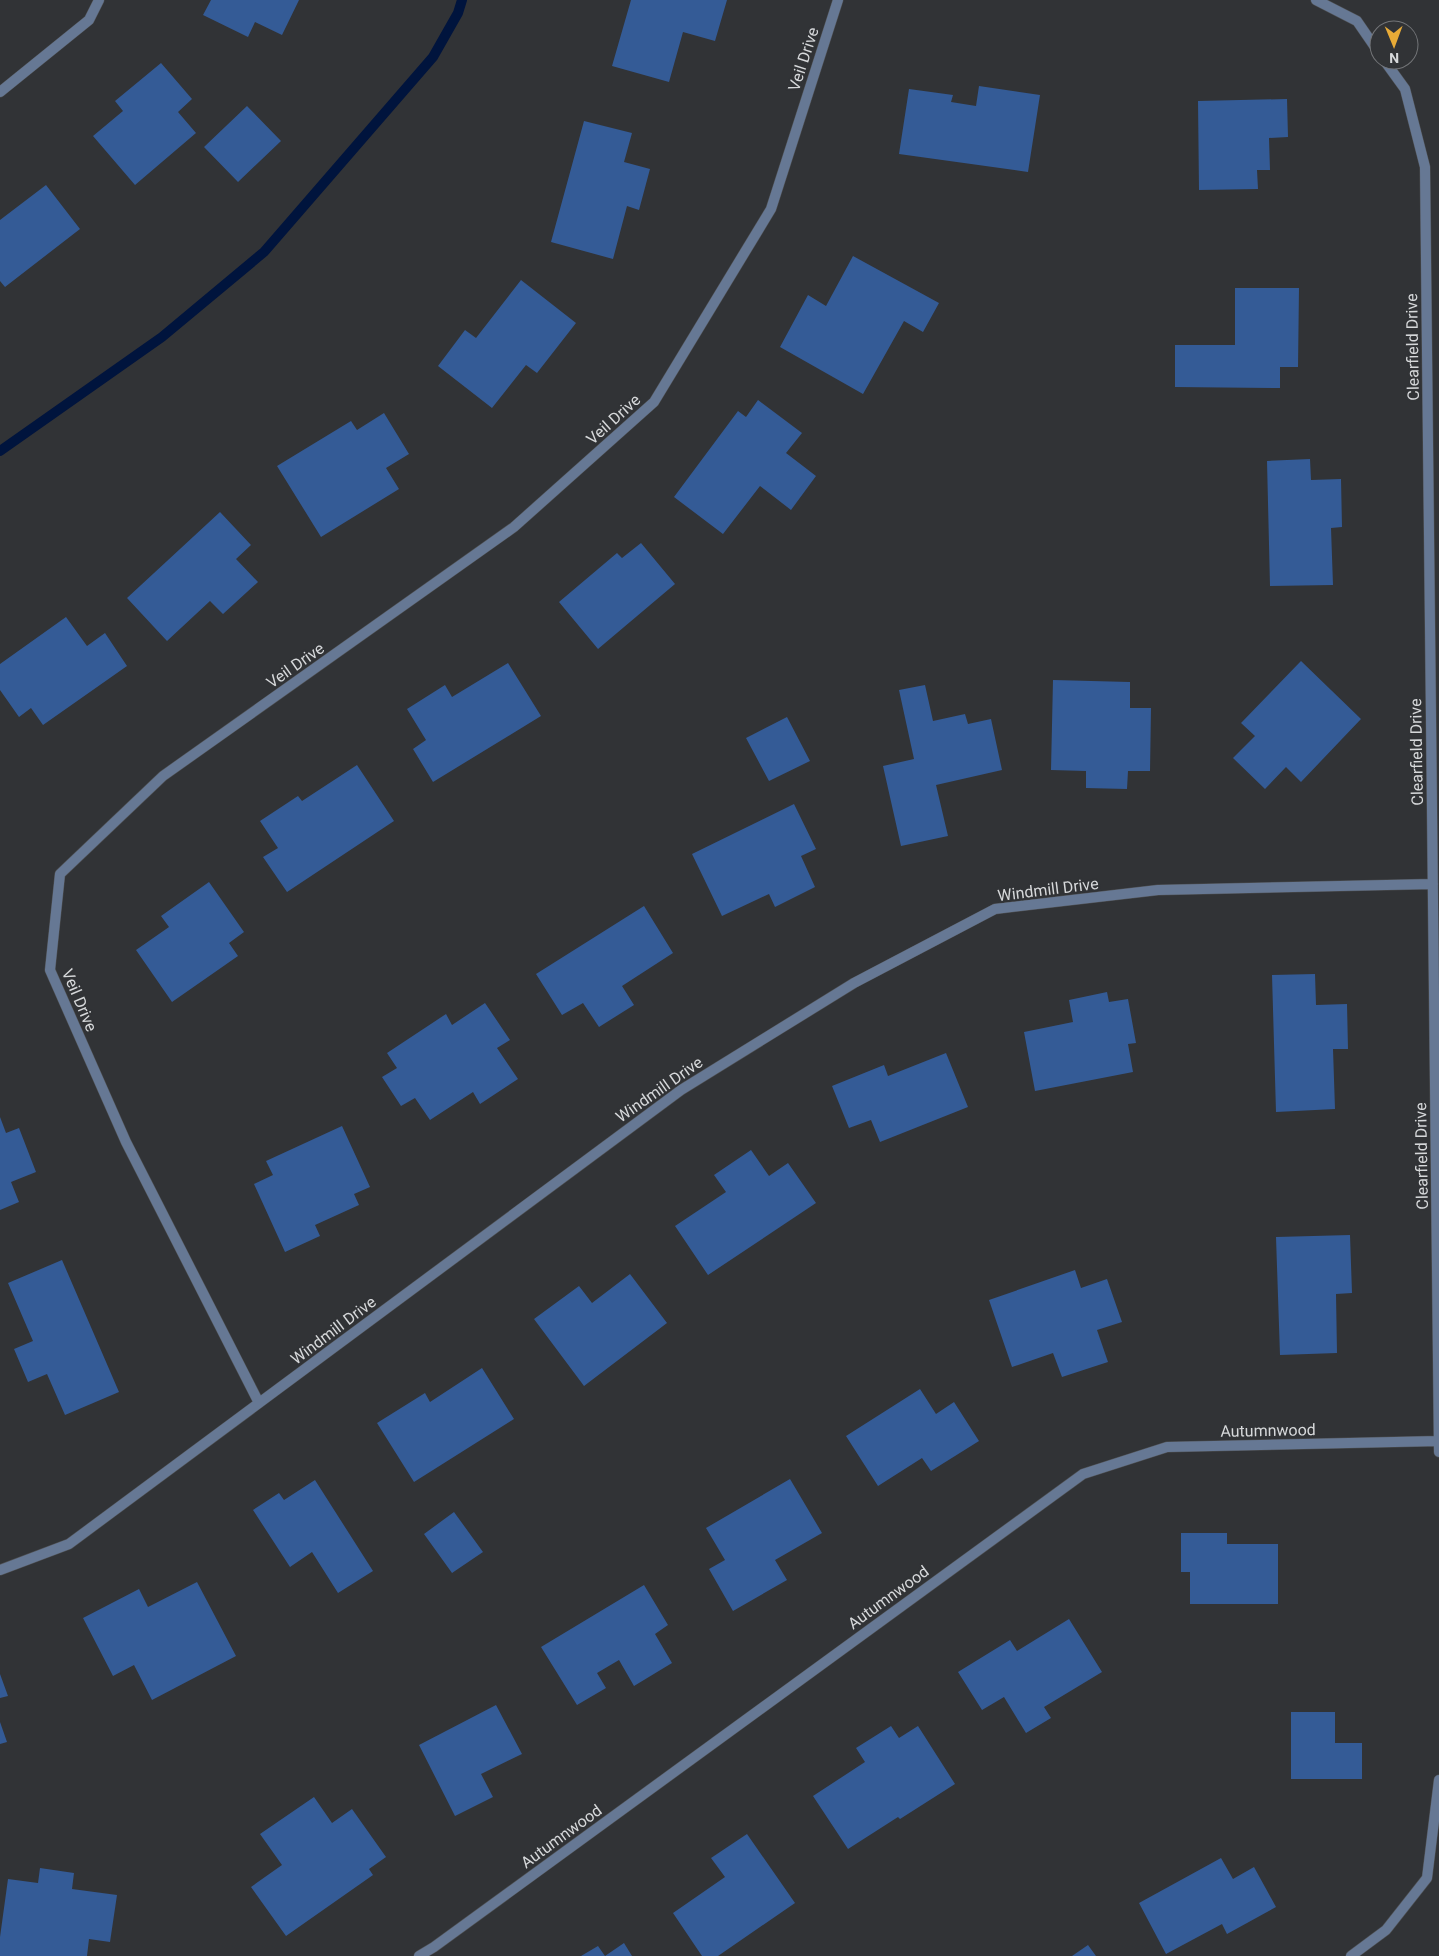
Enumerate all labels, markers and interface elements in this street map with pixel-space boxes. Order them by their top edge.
north arrow [1369,20,1419,70]
street label: Veil Drive [784,25,823,93]
text: N [1389,50,1399,66]
street label: Clearfield Drive [1402,293,1423,401]
street label: Veil Drive [582,390,644,449]
street label: Veil Drive [263,639,328,692]
street label: Clearfield Drive [1406,698,1427,806]
street label: Windmill Drive [997,874,1100,905]
street label: Veil Drive [58,966,101,1034]
street label: Windmill Drive [612,1053,706,1126]
street label: Clearfield Drive [1411,1102,1432,1210]
street label: Windmill Drive [287,1292,380,1369]
street label: Autumnwood [1220,1420,1316,1441]
street label: Autumnwood [844,1562,932,1633]
street label: Autumnwood [517,1801,605,1872]

